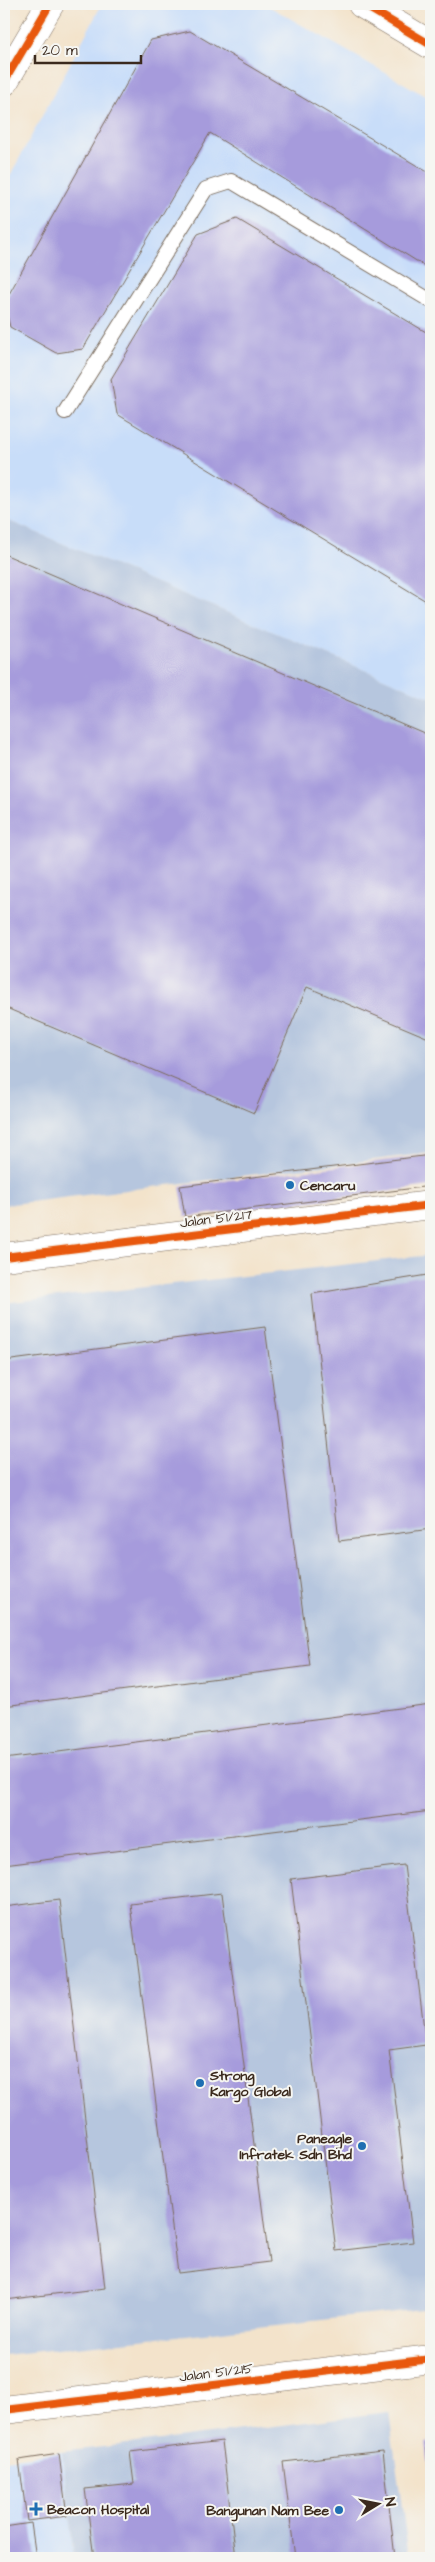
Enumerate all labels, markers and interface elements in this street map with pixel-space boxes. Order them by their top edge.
scale bar [35,32,141,64]
text: 20 m [42,40,78,61]
place label: Cencaru [300,1176,355,1196]
marker: Cencaru [284,1179,296,1191]
street label: Jalan 51/217 [179,1205,254,1233]
place label: Strong Kargo Global [209,2066,292,2103]
marker: Strong Kargo Global [194,2077,206,2089]
place label: Paneagle Infratek Sdn Bhd [239,2129,353,2165]
marker: Paneagle Infratek Sdn Bhd [356,2140,368,2152]
street label: Jalan 51/215 [178,2359,254,2387]
north arrow [352,2480,402,2530]
text: N [379,2496,400,2508]
place label: Beacon Hospital [47,2500,150,2520]
place label: Bangunan Nam Bee [206,2501,329,2522]
marker: Beacon Hospital [29,2502,43,2516]
marker: Bangunan Nam Bee [333,2504,345,2516]

